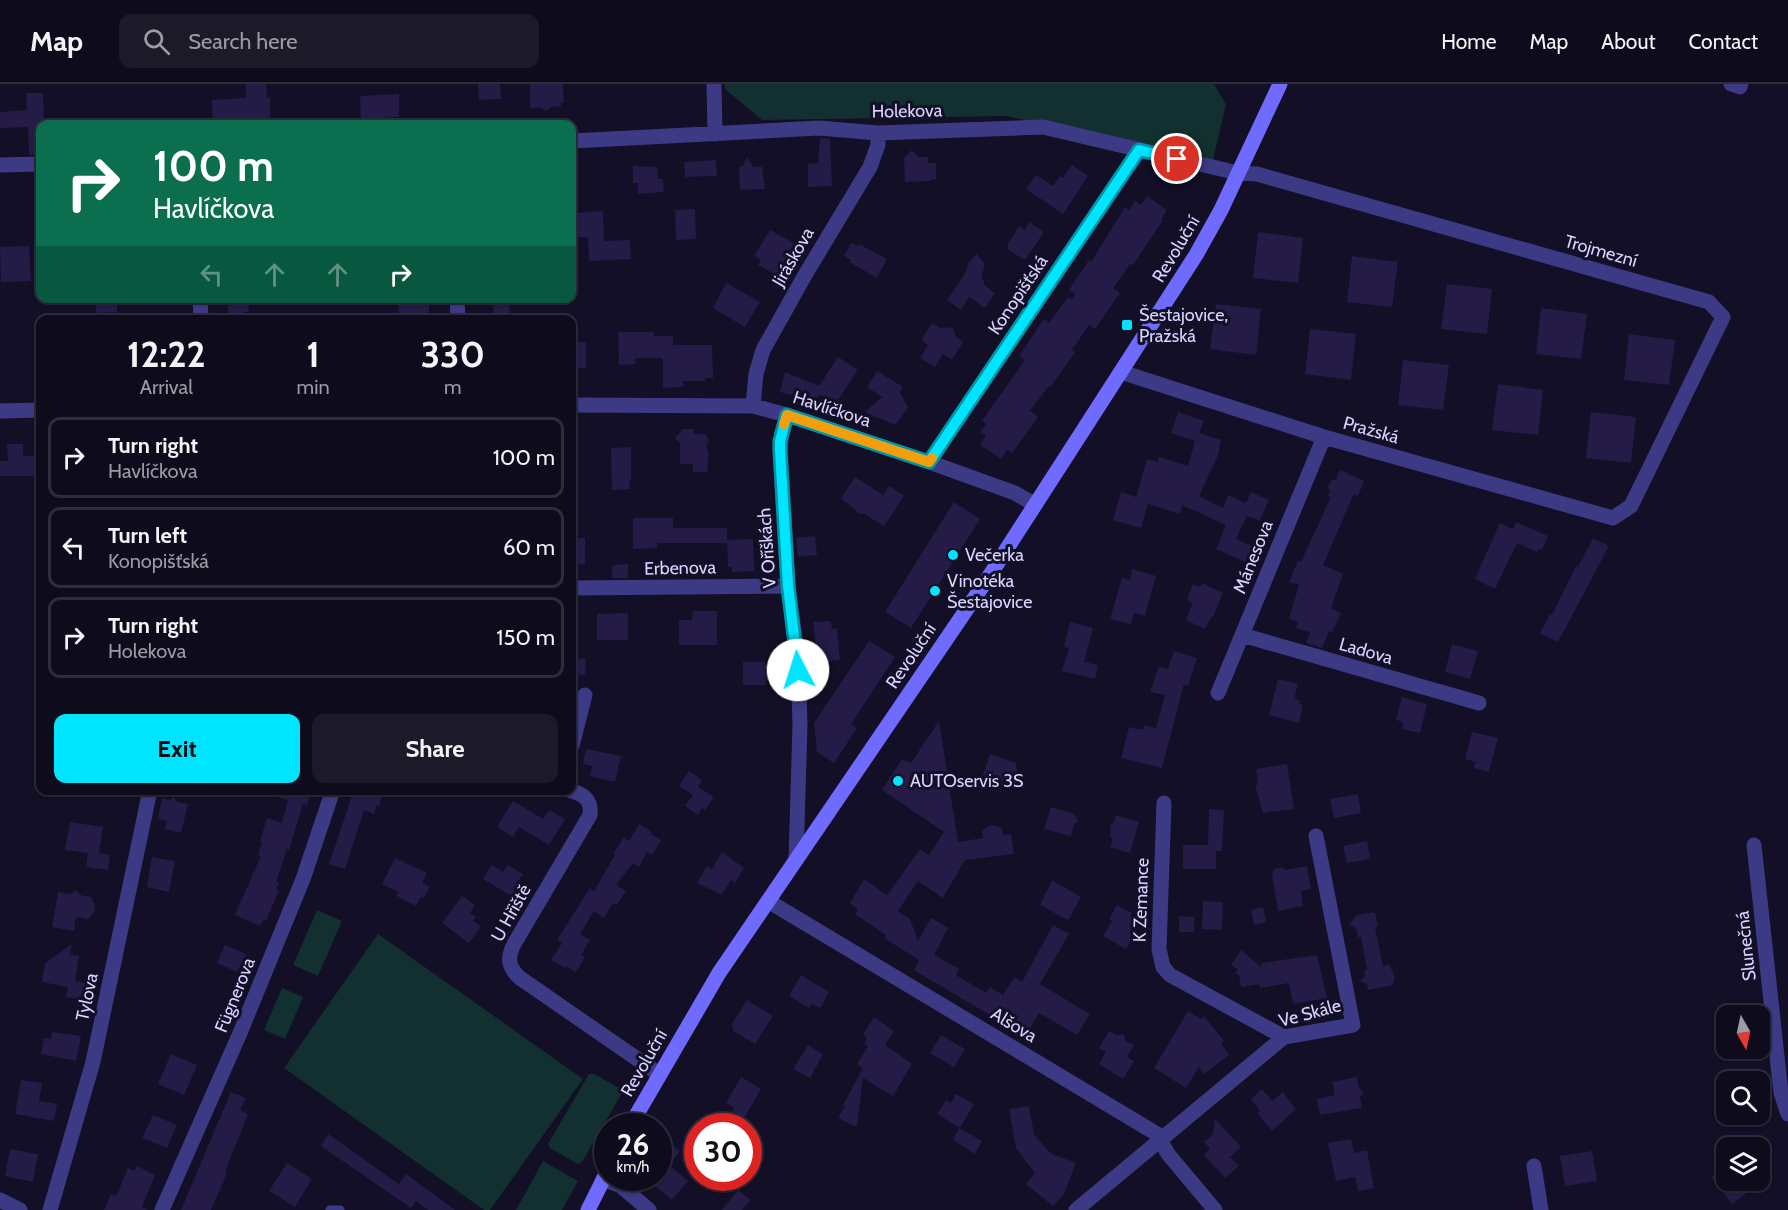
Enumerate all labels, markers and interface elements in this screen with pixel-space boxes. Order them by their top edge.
search box [119,14,539,68]
text: Map [30,24,83,58]
icon: search [140,25,173,58]
text: Search here [188,28,297,55]
text: Home [1441,29,1497,54]
text: Map [1530,29,1568,54]
text: About [1601,29,1655,54]
text: Contact [1688,29,1758,54]
street label: Holekova [872,99,943,123]
pin [1151,133,1202,184]
text: 100 m [153,140,274,192]
icon: arrive [1160,142,1193,175]
icon: right [54,144,132,222]
text: Havlíčkova [153,192,274,225]
street label: Revoluční [1148,211,1205,286]
street label: Jiráskova [767,223,819,291]
street label: Trojmezní [1562,230,1640,272]
street label: Konopišťská [983,251,1053,339]
icon: left [195,258,228,291]
icon: ahead [258,258,291,291]
icon: ahead [321,258,354,291]
icon: right [384,258,417,291]
place label: Šestajovice, Pražská [1139,304,1228,347]
marker: Šestajovice, Pražská [1120,318,1134,332]
text: 12:22 [127,332,206,376]
text: 1 [306,332,320,376]
text: 330 [421,332,485,376]
text: Arrival [140,375,193,399]
text: min [297,375,330,399]
text: m [444,375,462,399]
street label: Havlíčkova [790,386,874,432]
street label: Pražská [1341,412,1402,449]
text: Turn right [108,432,198,459]
icon: right [57,441,90,474]
text: 100 m [493,444,555,471]
text: Havlíčkova [108,459,198,483]
street label: V Oříškách [753,507,781,589]
street label: Mánesova [1228,517,1278,597]
text: Turn left [108,522,187,549]
icon: left [57,531,90,564]
text: 60 m [503,534,555,561]
place label: Večerka [965,544,1024,566]
marker: Večerka [946,548,960,562]
text: Konopišťská [108,549,209,573]
street label: Erbenova [644,556,716,580]
place label: Vinotéka Šestajovice [947,570,1032,613]
marker: Vinotéka Šestajovice [928,584,942,598]
text: Turn right [108,612,198,639]
street label: Revoluční [881,619,941,693]
icon: right [57,621,90,654]
text: 150 m [496,624,555,651]
street label: Ladova [1337,633,1396,669]
position arrow [766,638,830,702]
text: Holekova [108,639,186,663]
button: Exit [54,714,300,783]
button: Share [312,714,558,783]
place label: AUTOservis 3S [910,770,1024,792]
marker: AUTOservis 3S [891,774,905,788]
street label: K Zemance [1129,857,1153,943]
street label: U Hřiště [486,881,536,945]
street label: Slunečná [1731,910,1761,982]
street label: Fügnerova [210,954,260,1036]
street label: Tylova [71,971,103,1023]
street label: Ve Skále [1276,994,1344,1032]
street label: Alšova [987,1003,1041,1047]
north arrow [1716,1005,1770,1059]
map controls [1716,1005,1770,1191]
street label: Revoluční [616,1025,672,1101]
button: search [1716,1071,1770,1125]
speed limit sign: 30 [684,1113,762,1191]
text: 26 [617,1126,649,1163]
button: layers [1716,1137,1770,1191]
text: km/h [617,1158,649,1176]

